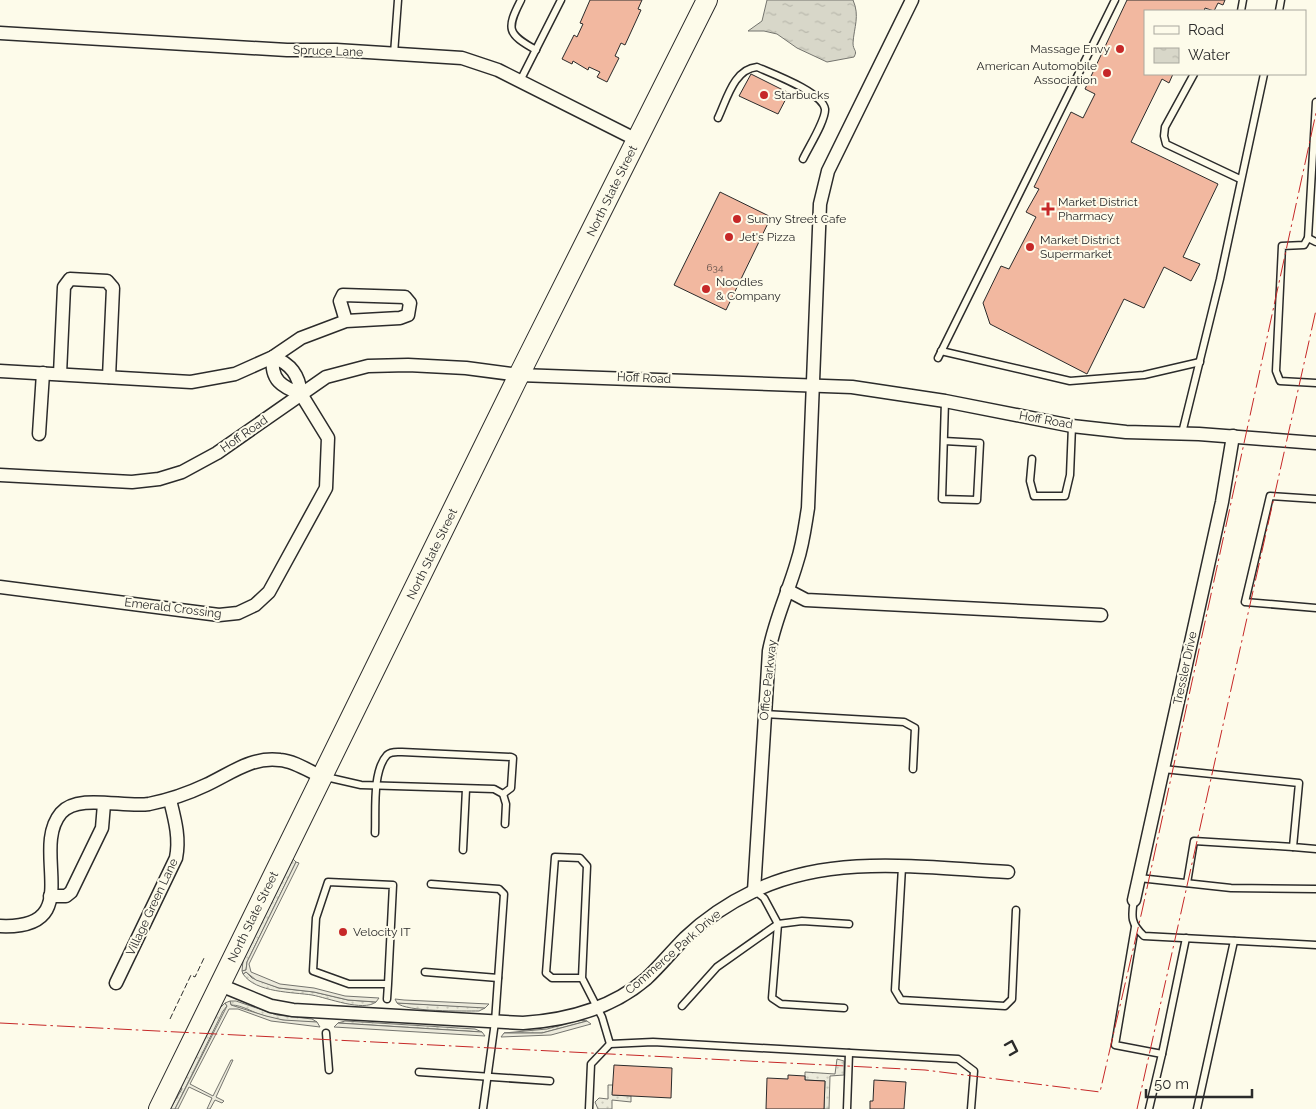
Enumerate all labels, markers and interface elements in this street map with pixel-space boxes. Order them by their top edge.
legend [1144,10,1306,75]
text: Road [1188,21,1224,39]
place label: Massage Envy [1030,42,1110,56]
street label: Spruce Lane [293,43,363,59]
marker: Massage Envy [1114,43,1126,55]
text: Water [1188,46,1231,64]
place label: American Automobile Association [977,59,1097,87]
marker: American Automobile Association [1101,67,1113,79]
place label: Starbucks [774,88,829,102]
marker: Starbucks [758,89,770,101]
street label: North State Street [584,143,640,239]
place label: Market District Pharmacy [1058,195,1138,223]
marker: Market District Pharmacy [1042,203,1054,215]
place label: Sunny Street Cafe [747,212,846,226]
marker: Sunny Street Cafe [731,213,743,225]
place label: Jet's Pizza [739,230,795,244]
marker: Jet's Pizza [723,231,735,243]
place label: Market District Supermarket [1040,233,1120,261]
marker: Market District Supermarket [1024,241,1036,253]
house number: 634 [707,262,724,273]
place label: Noodles & Company [716,275,781,303]
marker: Noodles & Company [700,283,712,295]
street label: Hoff Road [617,370,671,386]
street label: Hoff Road [1018,408,1074,432]
street label: Hoff Road [218,413,270,455]
street label: North State Street [404,506,460,602]
street label: Emerald Crossing [124,595,222,621]
street label: Tressler Drive [1170,630,1200,706]
street label: Office Parkway [757,638,779,721]
street label: Village Green Lane [123,856,181,958]
street label: North State Street [225,869,281,965]
street label: Commerce Park Drive [623,907,723,997]
place label: Velocity IT [353,925,411,939]
marker: Velocity IT [337,926,349,938]
scale bar [1146,1066,1252,1098]
text: 50 m [1154,1075,1189,1093]

